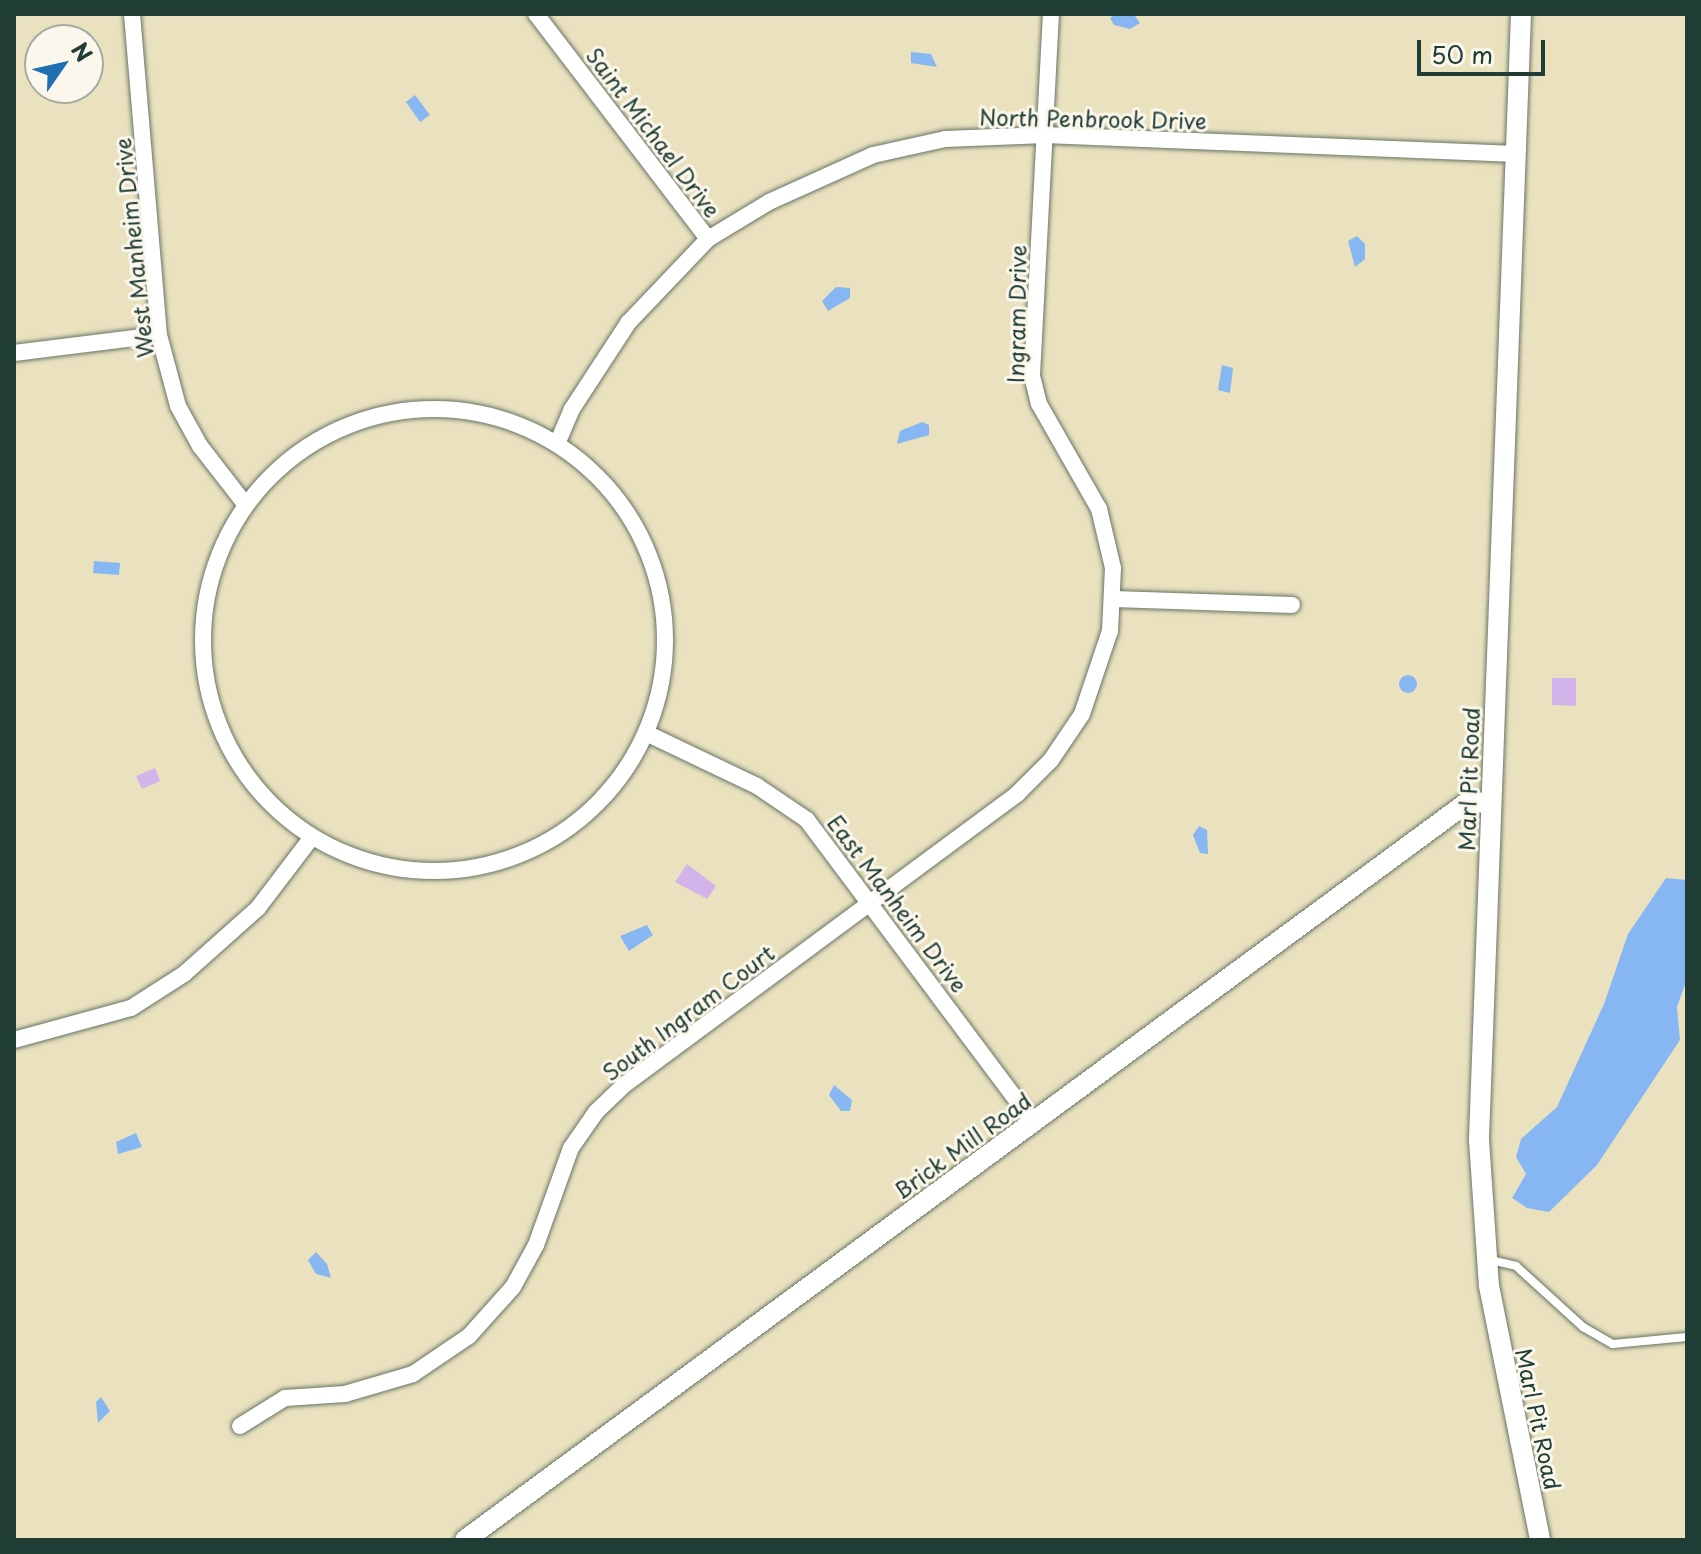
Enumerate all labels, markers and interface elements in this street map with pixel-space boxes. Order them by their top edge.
north arrow [24,24,104,104]
scale bar [1421,24,1549,74]
text: N [64,35,101,68]
text: 50 m [1431,36,1493,72]
street label: Saint Michael Drive [581,42,727,222]
street label: North Penbrook Drive [977,103,1209,133]
street label: West Manheim Drive [108,137,158,359]
street label: Ingram Drive [1002,244,1030,384]
street label: Marl Pit Road [1452,706,1484,852]
street label: East Manheim Drive [823,809,973,997]
street label: South Ingram Court [596,938,780,1086]
street label: Brick Mill Road [888,1086,1036,1204]
street label: Marl Pit Road [1511,1345,1567,1493]

